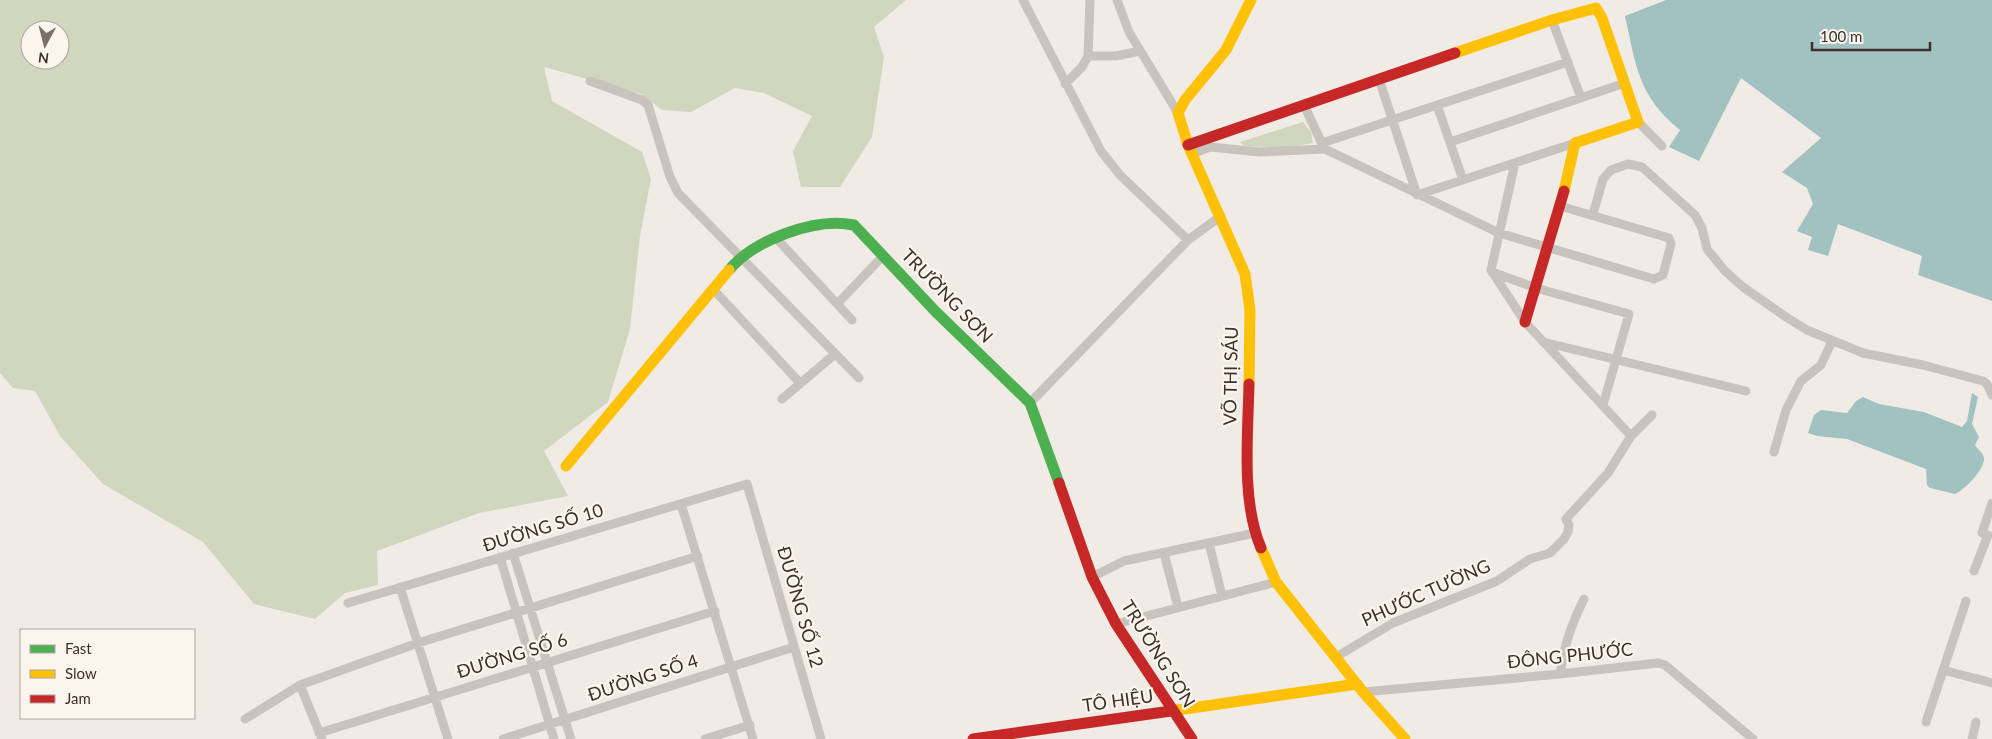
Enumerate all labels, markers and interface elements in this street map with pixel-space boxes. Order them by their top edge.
north arrow [20,20,70,70]
scale bar [1812,20,1930,52]
text: 100 m [1820,27,1862,45]
text: N [37,49,50,67]
street label: TRƯỜNG SƠN [897,244,998,347]
street label: VÕ THỊ SÁU [1218,326,1242,426]
street label: ĐƯỜNG SỐ 10 [480,498,606,556]
street label: ĐƯỜNG SỐ 12 [773,544,829,670]
street label: PHƯỚC TƯỜNG [1358,554,1493,630]
street label: TRƯỜNG SƠN [1117,596,1201,711]
street label: ĐƯỜNG SỐ 6 [454,628,570,682]
legend [20,629,195,719]
street label: ĐÔNG PHƯỚC [1506,637,1634,673]
text: Fast [65,639,92,657]
street label: ĐƯỜNG SỐ 4 [585,649,701,705]
text: Slow [65,664,97,682]
street label: TÔ HIỆU [1081,684,1155,716]
text: Jam [65,689,91,707]

